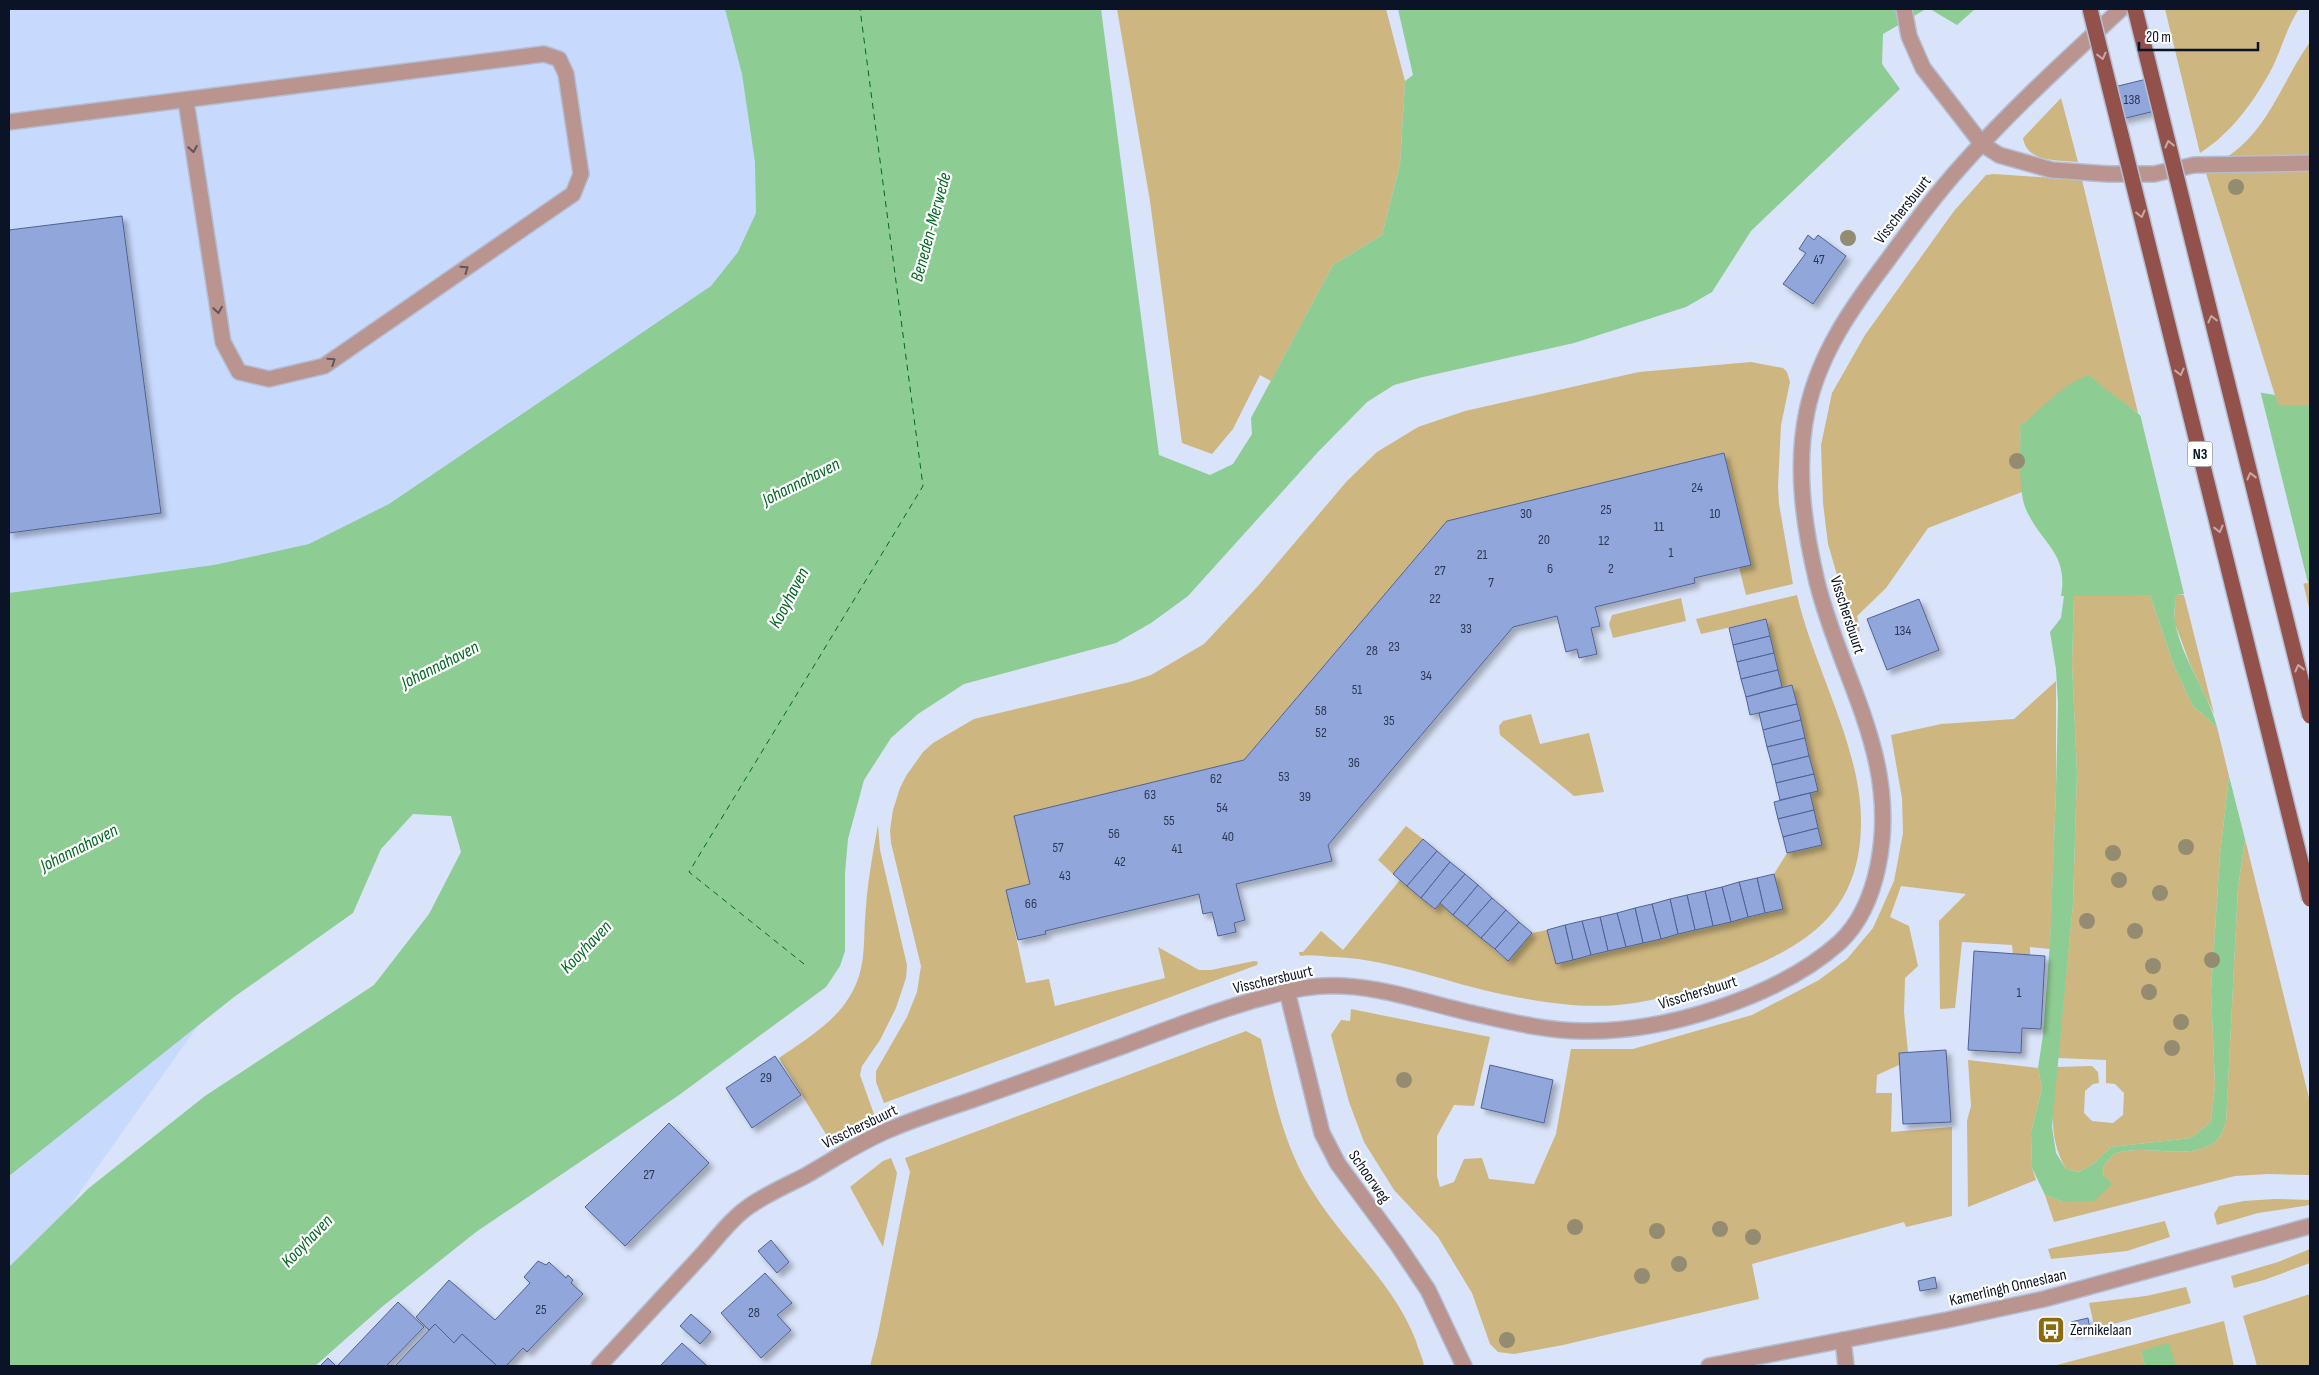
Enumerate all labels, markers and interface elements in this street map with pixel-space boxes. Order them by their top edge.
scale bar [2139,20,2258,52]
text: 20 m [2146,28,2171,47]
one-way arrow [2096,52,2106,60]
house number: 138 [2124,91,2140,108]
one-way arrow [2164,141,2174,149]
one-way arrow [188,145,198,154]
water label: Beneden-Merwede [906,170,956,284]
street label: Visschersbuurt [1871,172,1935,248]
one-way arrow [2135,209,2145,217]
house number: 47 [1813,251,1825,268]
one-way arrow [459,266,469,275]
one-way arrow [213,306,223,314]
one-way arrow [2207,314,2218,323]
one-way arrow [326,358,335,367]
one-way arrow [2174,367,2185,376]
road number: N3 [2188,442,2212,466]
water label: Johannahaven [758,453,844,511]
one-way arrow [2246,472,2257,481]
house number: 24 [1691,479,1703,496]
house number: 25 [1600,501,1612,518]
house number: 30 [1520,505,1532,522]
house number: 10 [1709,505,1721,522]
house number: 11 [1654,518,1664,535]
one-way arrow [2213,525,2224,534]
house number: 20 [1538,531,1550,548]
house number: 12 [1599,532,1610,549]
house number: 1 [1669,544,1674,561]
house number: 21 [1477,546,1487,563]
house number: 6 [1547,560,1553,577]
house number: 2 [1608,560,1614,577]
house number: 27 [1434,562,1446,579]
water label: Kooyhaven [764,564,814,632]
house number: 7 [1488,574,1494,591]
street label: Visschersbuurt [1825,574,1869,657]
house number: 22 [1429,590,1441,607]
house number: 33 [1460,620,1472,637]
house number: 134 [1895,622,1911,639]
water label: Johannahaven [397,636,483,694]
house number: 23 [1388,638,1400,655]
house number: 28 [1366,642,1378,659]
one-way arrow [2294,665,2304,673]
house number: 34 [1420,667,1432,684]
house number: 51 [1352,681,1362,698]
house number: 58 [1315,702,1327,719]
house number: 35 [1383,712,1395,729]
house number: 52 [1315,724,1327,741]
house number: 36 [1348,754,1360,771]
house number: 53 [1278,768,1290,785]
house number: 62 [1210,770,1222,787]
house number: 63 [1144,786,1156,803]
house number: 39 [1299,788,1311,805]
house number: 54 [1216,799,1228,816]
house number: 55 [1163,812,1175,829]
water label: Johannahaven [36,819,122,877]
house number: 56 [1108,825,1120,842]
house number: 40 [1222,828,1234,845]
house number: 57 [1052,839,1064,856]
house number: 41 [1172,840,1182,857]
house number: 42 [1114,853,1126,870]
house number: 43 [1059,867,1071,884]
house number: 66 [1025,895,1037,912]
water label: Kooyhaven [556,916,616,978]
street label: Visschersbuurt [1231,962,1315,998]
street label: Visschersbuurt [1657,972,1740,1014]
house number: 1 [2017,984,2022,1001]
house number: 29 [760,1069,772,1086]
street label: Visschersbuurt [819,1101,901,1153]
street label: Schoorweg [1344,1147,1394,1207]
house number: 27 [643,1166,655,1183]
water label: Kooyhaven [277,1210,337,1272]
street label: Kamerlingh Onneslaan [1948,1265,2068,1311]
house number: 25 [535,1301,547,1318]
house number: 28 [748,1304,760,1321]
bus stop icon: Zernikelaan [2036,1315,2066,1345]
place label: Zernikelaan [2070,1321,2132,1340]

